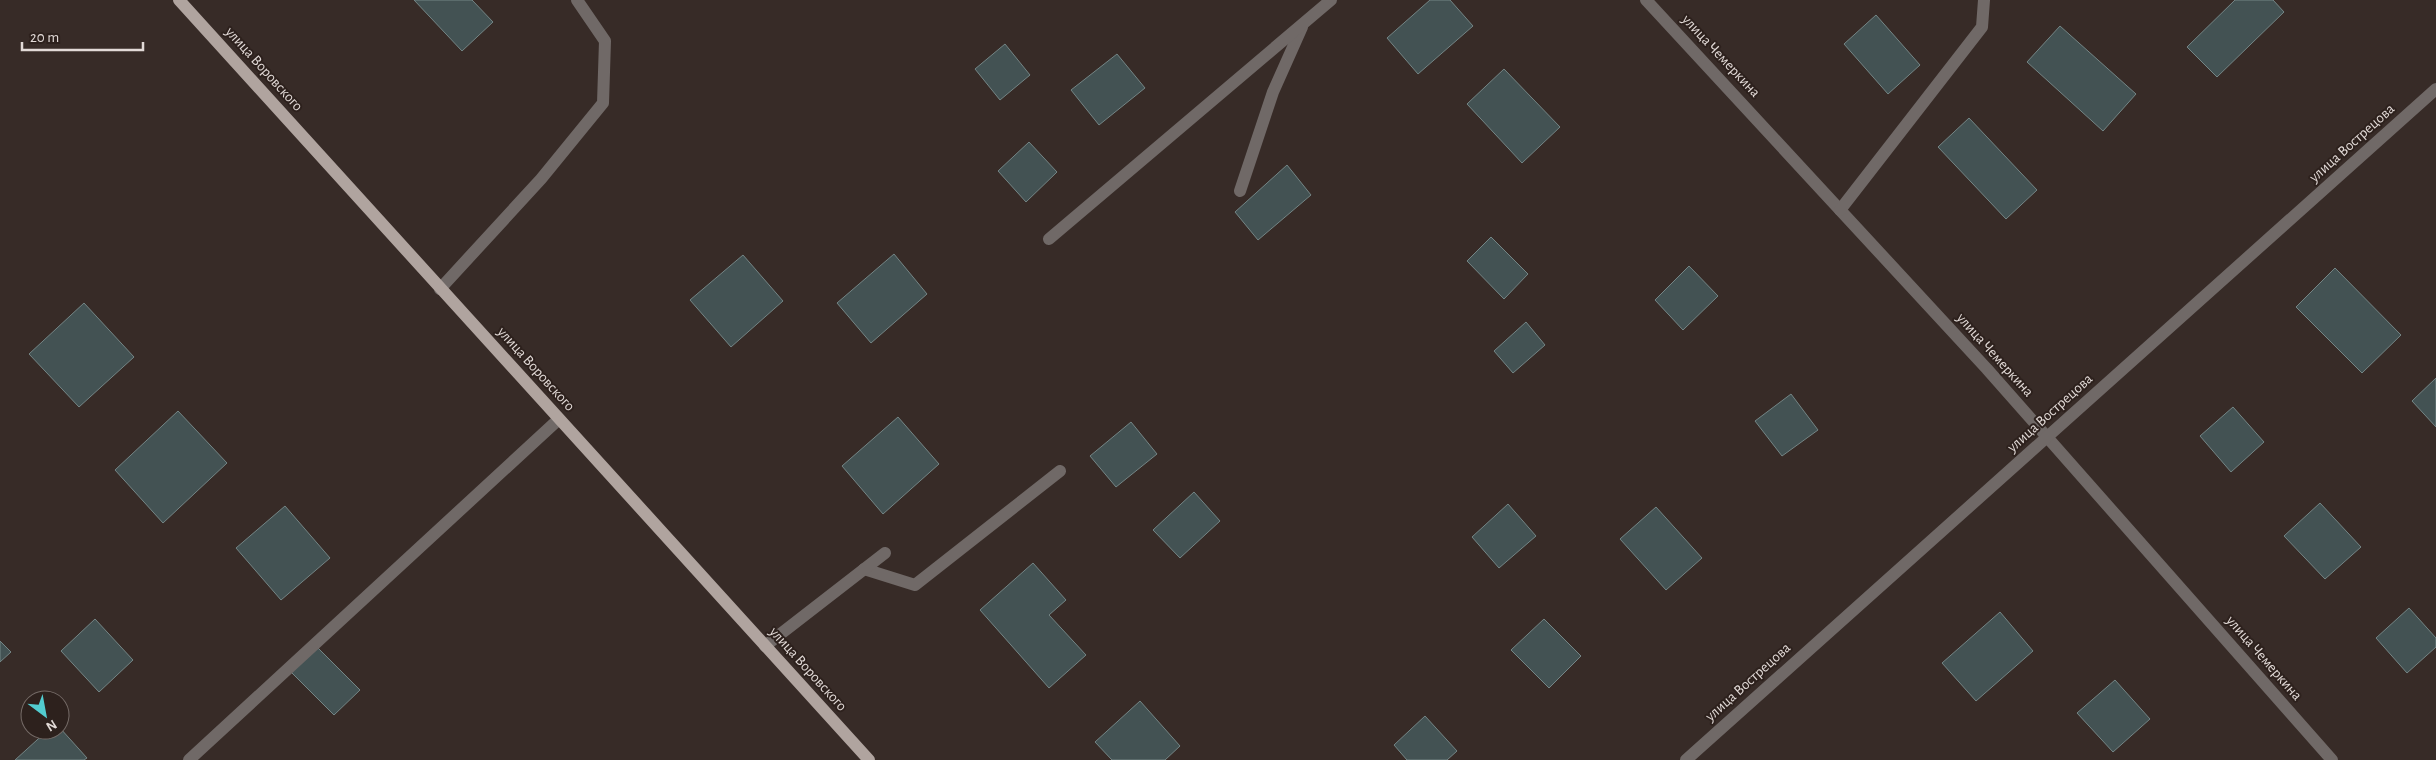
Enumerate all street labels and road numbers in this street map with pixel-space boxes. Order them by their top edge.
street label: улица Чемеркина [1678,11,1763,100]
street label: улица Воровского [222,23,305,114]
street label: улица Вострецова [2306,101,2398,186]
street label: улица Чемеркина [1953,310,2036,400]
street label: улица Воровского [494,323,577,414]
street label: улица Вострецова [2004,371,2096,456]
street label: улица Чемеркина [2223,612,2305,703]
street label: улица Воровского [766,623,849,714]
street label: улица Вострецова [1702,640,1794,725]

